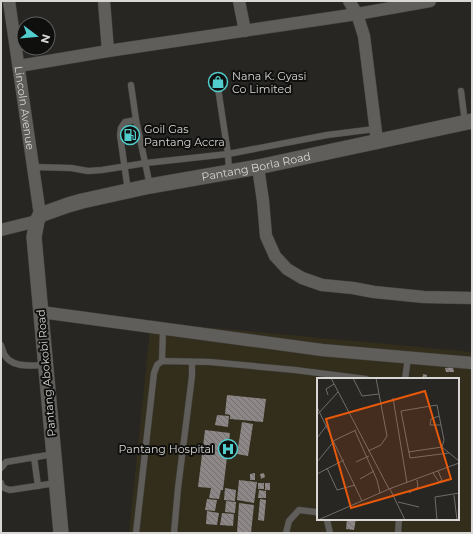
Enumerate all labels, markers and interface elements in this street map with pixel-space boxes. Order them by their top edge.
north arrow [16,16,56,56]
text: N [38,33,54,45]
street label: Lincoln Avenue [11,65,38,151]
place label: Nana K. Gyasi Co Limited [232,69,306,96]
shop icon: Nana K. Gyasi Co Limited [207,71,229,93]
place label: Goil Gas Pantang Accra [144,122,225,149]
fuel station icon: Goil Gas Pantang Accra [119,124,141,146]
street label: Pantang Borla Road [200,149,312,184]
street label: Pantang Abokobi Road [33,309,59,437]
inset map [317,378,459,520]
hospital icon: Pantang Hospital [217,438,239,460]
place label: Pantang Hospital [119,442,214,456]

